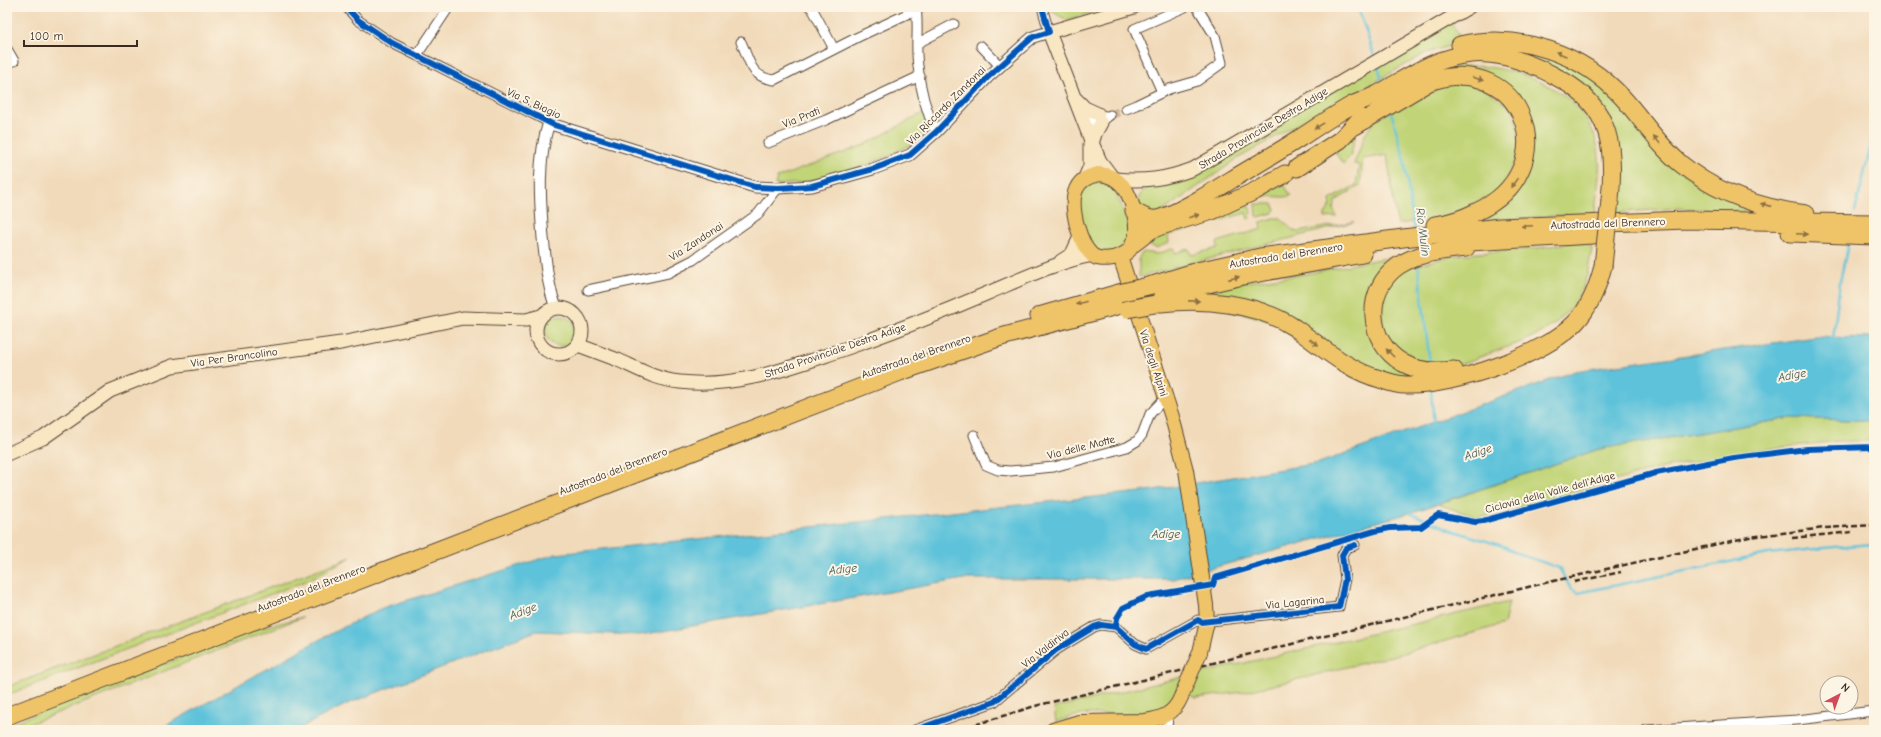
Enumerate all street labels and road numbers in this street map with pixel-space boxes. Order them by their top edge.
street label: Via Riccardo Zandonai [904,63,989,148]
street label: Strada Provinciale Destra Adige [1196,84,1331,172]
street label: Via S. Biagio [505,85,563,122]
street label: Via Prati [780,104,822,131]
street label: Autostrada del Brennero [1550,215,1666,232]
street label: Via Zandonai [667,219,726,264]
street label: Autostrada del Brennero [1228,240,1344,271]
street label: Strada Provinciale Destra Adige [763,320,908,381]
street label: Via degli Alpini [1137,328,1170,398]
street label: Autostrada del Brennero [860,332,973,381]
street label: Via Per Brancolino [190,345,279,370]
street label: Via delle Motte [1046,433,1117,462]
street label: Autostrada del Brennero [557,445,669,498]
street label: Ciclovia della Valle dell'Adige [1484,469,1617,516]
street label: Autostrada del Brennero [255,562,367,615]
street label: Via Lagarina [1265,593,1325,612]
street label: Via Valdiriva [1019,626,1072,671]

